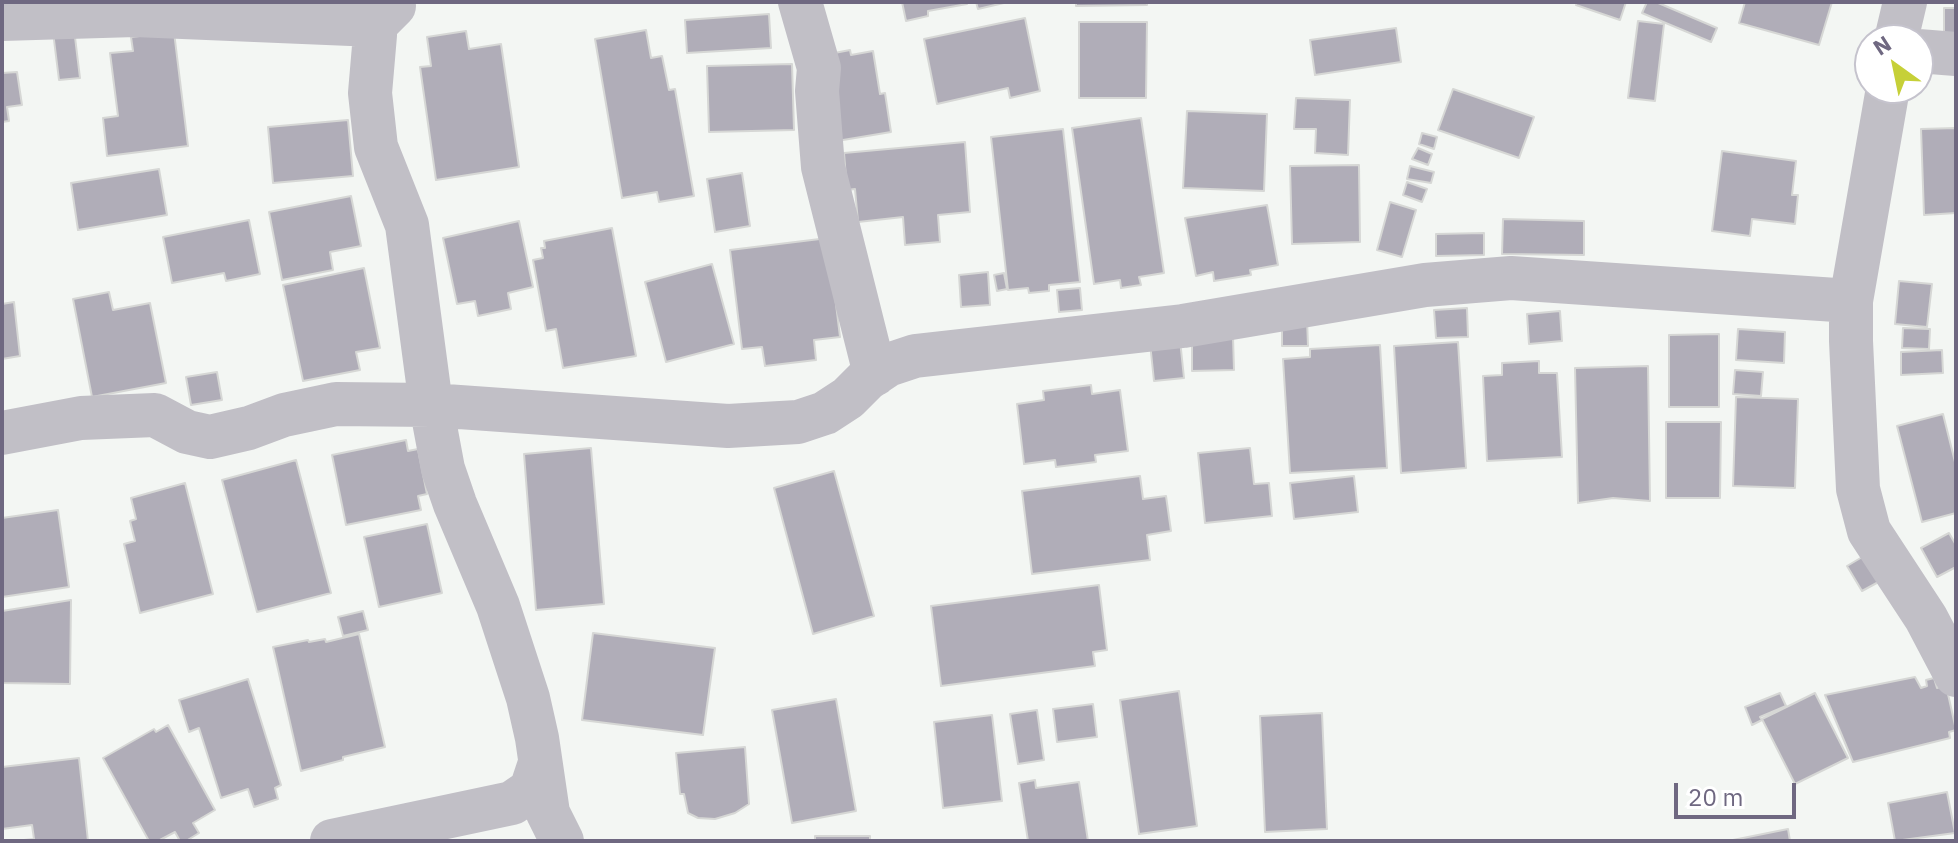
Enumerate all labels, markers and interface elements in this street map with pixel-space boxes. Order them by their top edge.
north arrow [1854,24,1934,104]
text: N [1867,29,1896,62]
scale bar [1678,767,1800,817]
text: 20 m [1688,781,1743,813]

